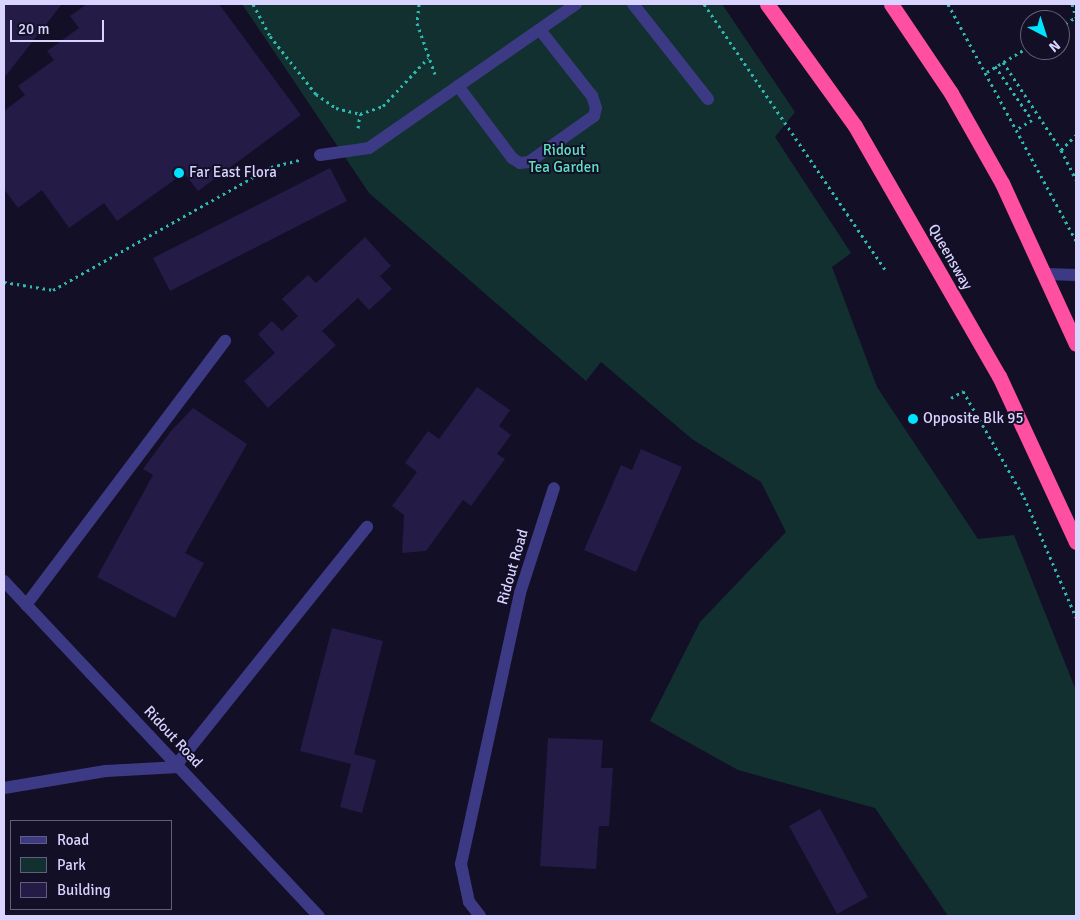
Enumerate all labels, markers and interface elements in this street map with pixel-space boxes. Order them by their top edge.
scale bar [12,10,106,42]
north arrow [1020,10,1070,60]
text: 20 m [18,20,49,38]
text: N [1045,36,1064,56]
park label: Ridout Tea Garden [529,141,599,176]
place label: Far East Flora [189,164,277,182]
marker: Far East Flora [173,167,185,179]
street label: Queensway [924,221,976,293]
place label: Opposite Blk 95 [923,410,1024,428]
marker: Opposite Blk 95 [907,413,919,425]
street label: Ridout Road [494,527,532,607]
street label: Ridout Road [140,702,206,772]
legend [10,820,172,910]
text: Road [57,831,89,849]
text: Park [57,856,86,874]
text: Building [57,881,111,899]

